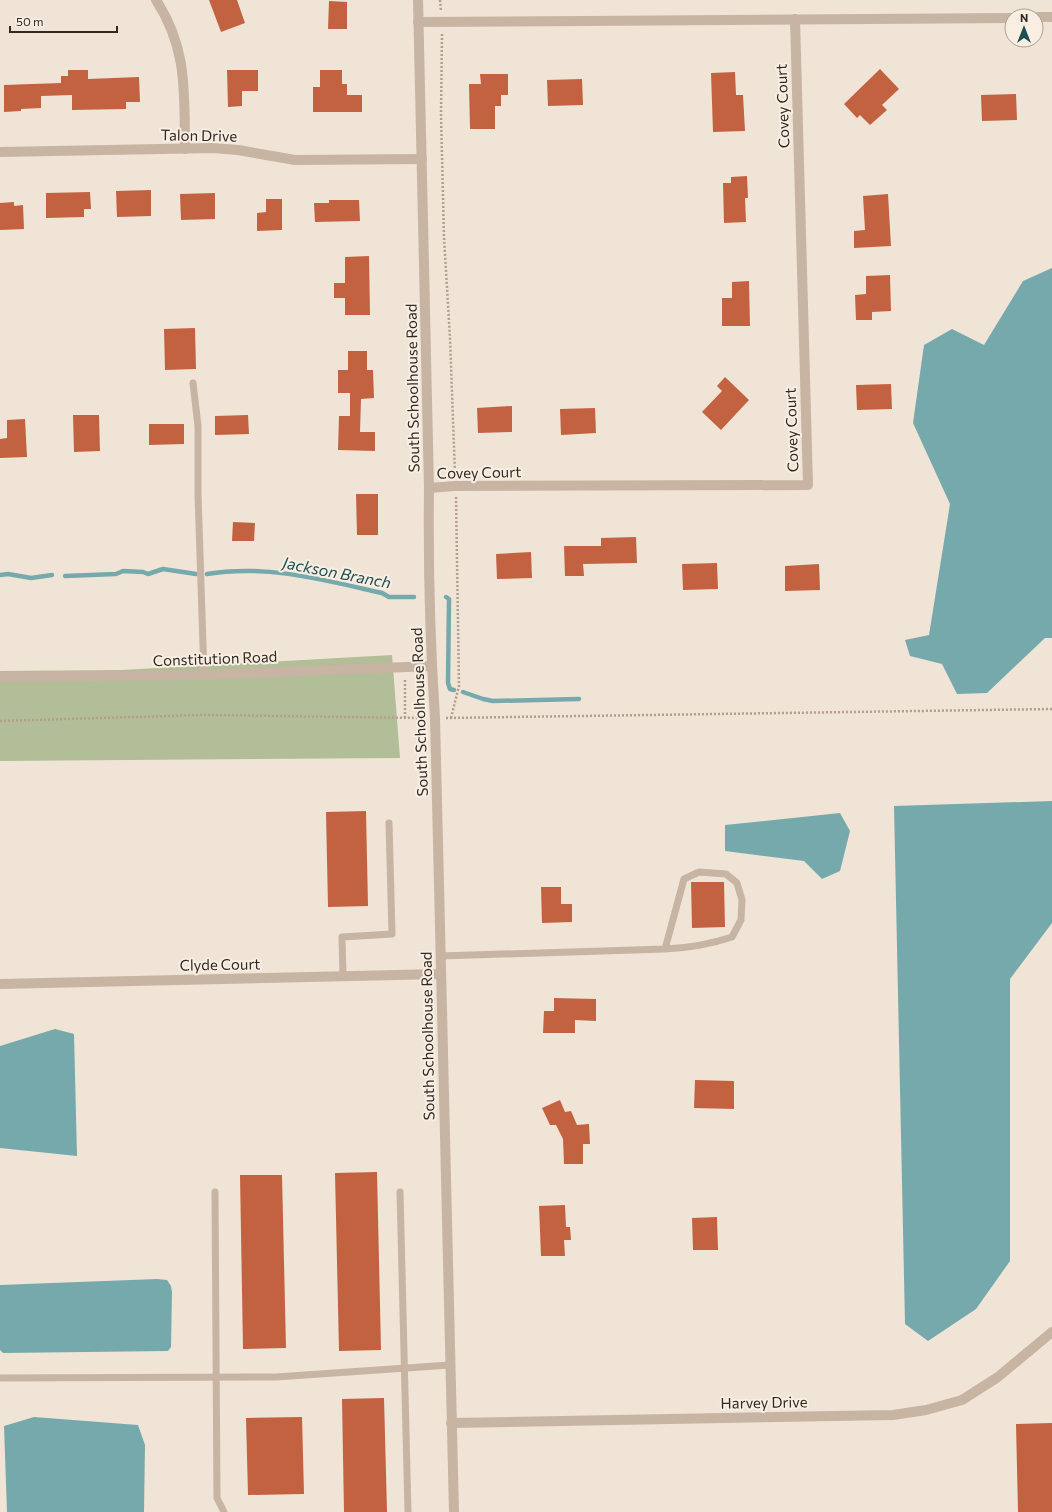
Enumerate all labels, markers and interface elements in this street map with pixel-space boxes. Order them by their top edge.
scale bar [10,8,117,34]
north arrow [1004,8,1044,48]
text: N [1020,11,1028,24]
text: 50 m [16,14,44,28]
street label: Covey Court [772,63,792,149]
street label: Talon Drive [161,125,238,145]
street label: South Schoolhouse Road [402,303,422,473]
street label: Covey Court [781,387,801,473]
street label: Covey Court [437,462,521,482]
water label: Jackson Branch [279,552,393,592]
street label: South Schoolhouse Road [407,627,431,797]
street label: Constitution Road [152,647,278,669]
street label: South Schoolhouse Road [417,951,437,1121]
street label: Clyde Court [179,954,261,974]
street label: Harvey Drive [720,1392,808,1412]

